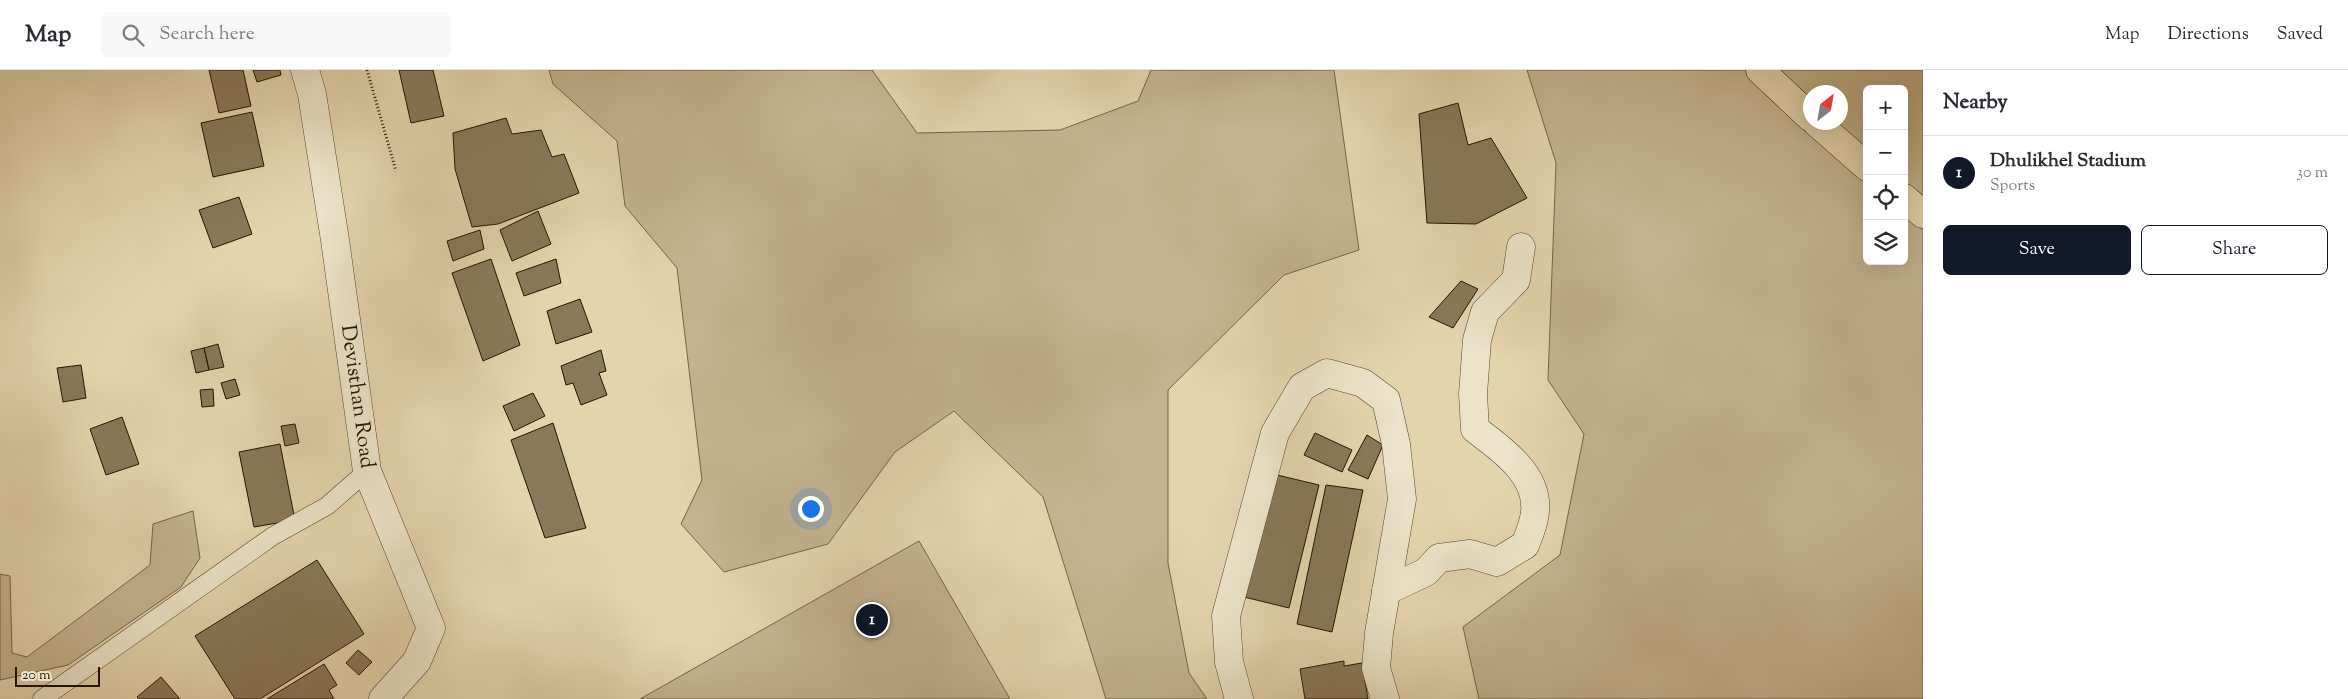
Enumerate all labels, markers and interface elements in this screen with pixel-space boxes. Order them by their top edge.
search box [101,12,451,57]
text: Map [25,18,71,52]
icon: search [119,21,147,49]
text: Search here [159,21,255,48]
text: Map [2105,22,2140,48]
text: Directions [2168,22,2249,48]
text: Saved [2277,22,2323,48]
north arrow [1803,85,1848,130]
map controls [1863,85,1908,265]
button: + [1863,85,1908,130]
text: Nearby [1943,88,2008,118]
button: − [1863,130,1908,175]
text: Dhulikhel Stadium [1990,148,2146,175]
text: 1 [1956,162,1962,185]
text: 30 m [2297,162,2328,185]
button: locate [1863,175,1908,220]
text: Sports [1990,175,2035,198]
button: layers [1863,220,1908,265]
button: Save [1943,225,2131,275]
button: Share [2141,225,2328,275]
street label: Devisthan Road [332,323,382,471]
your location [798,496,824,522]
pin: 1 [856,601,888,639]
scale bar [15,664,100,687]
text: 20 m [22,666,51,686]

